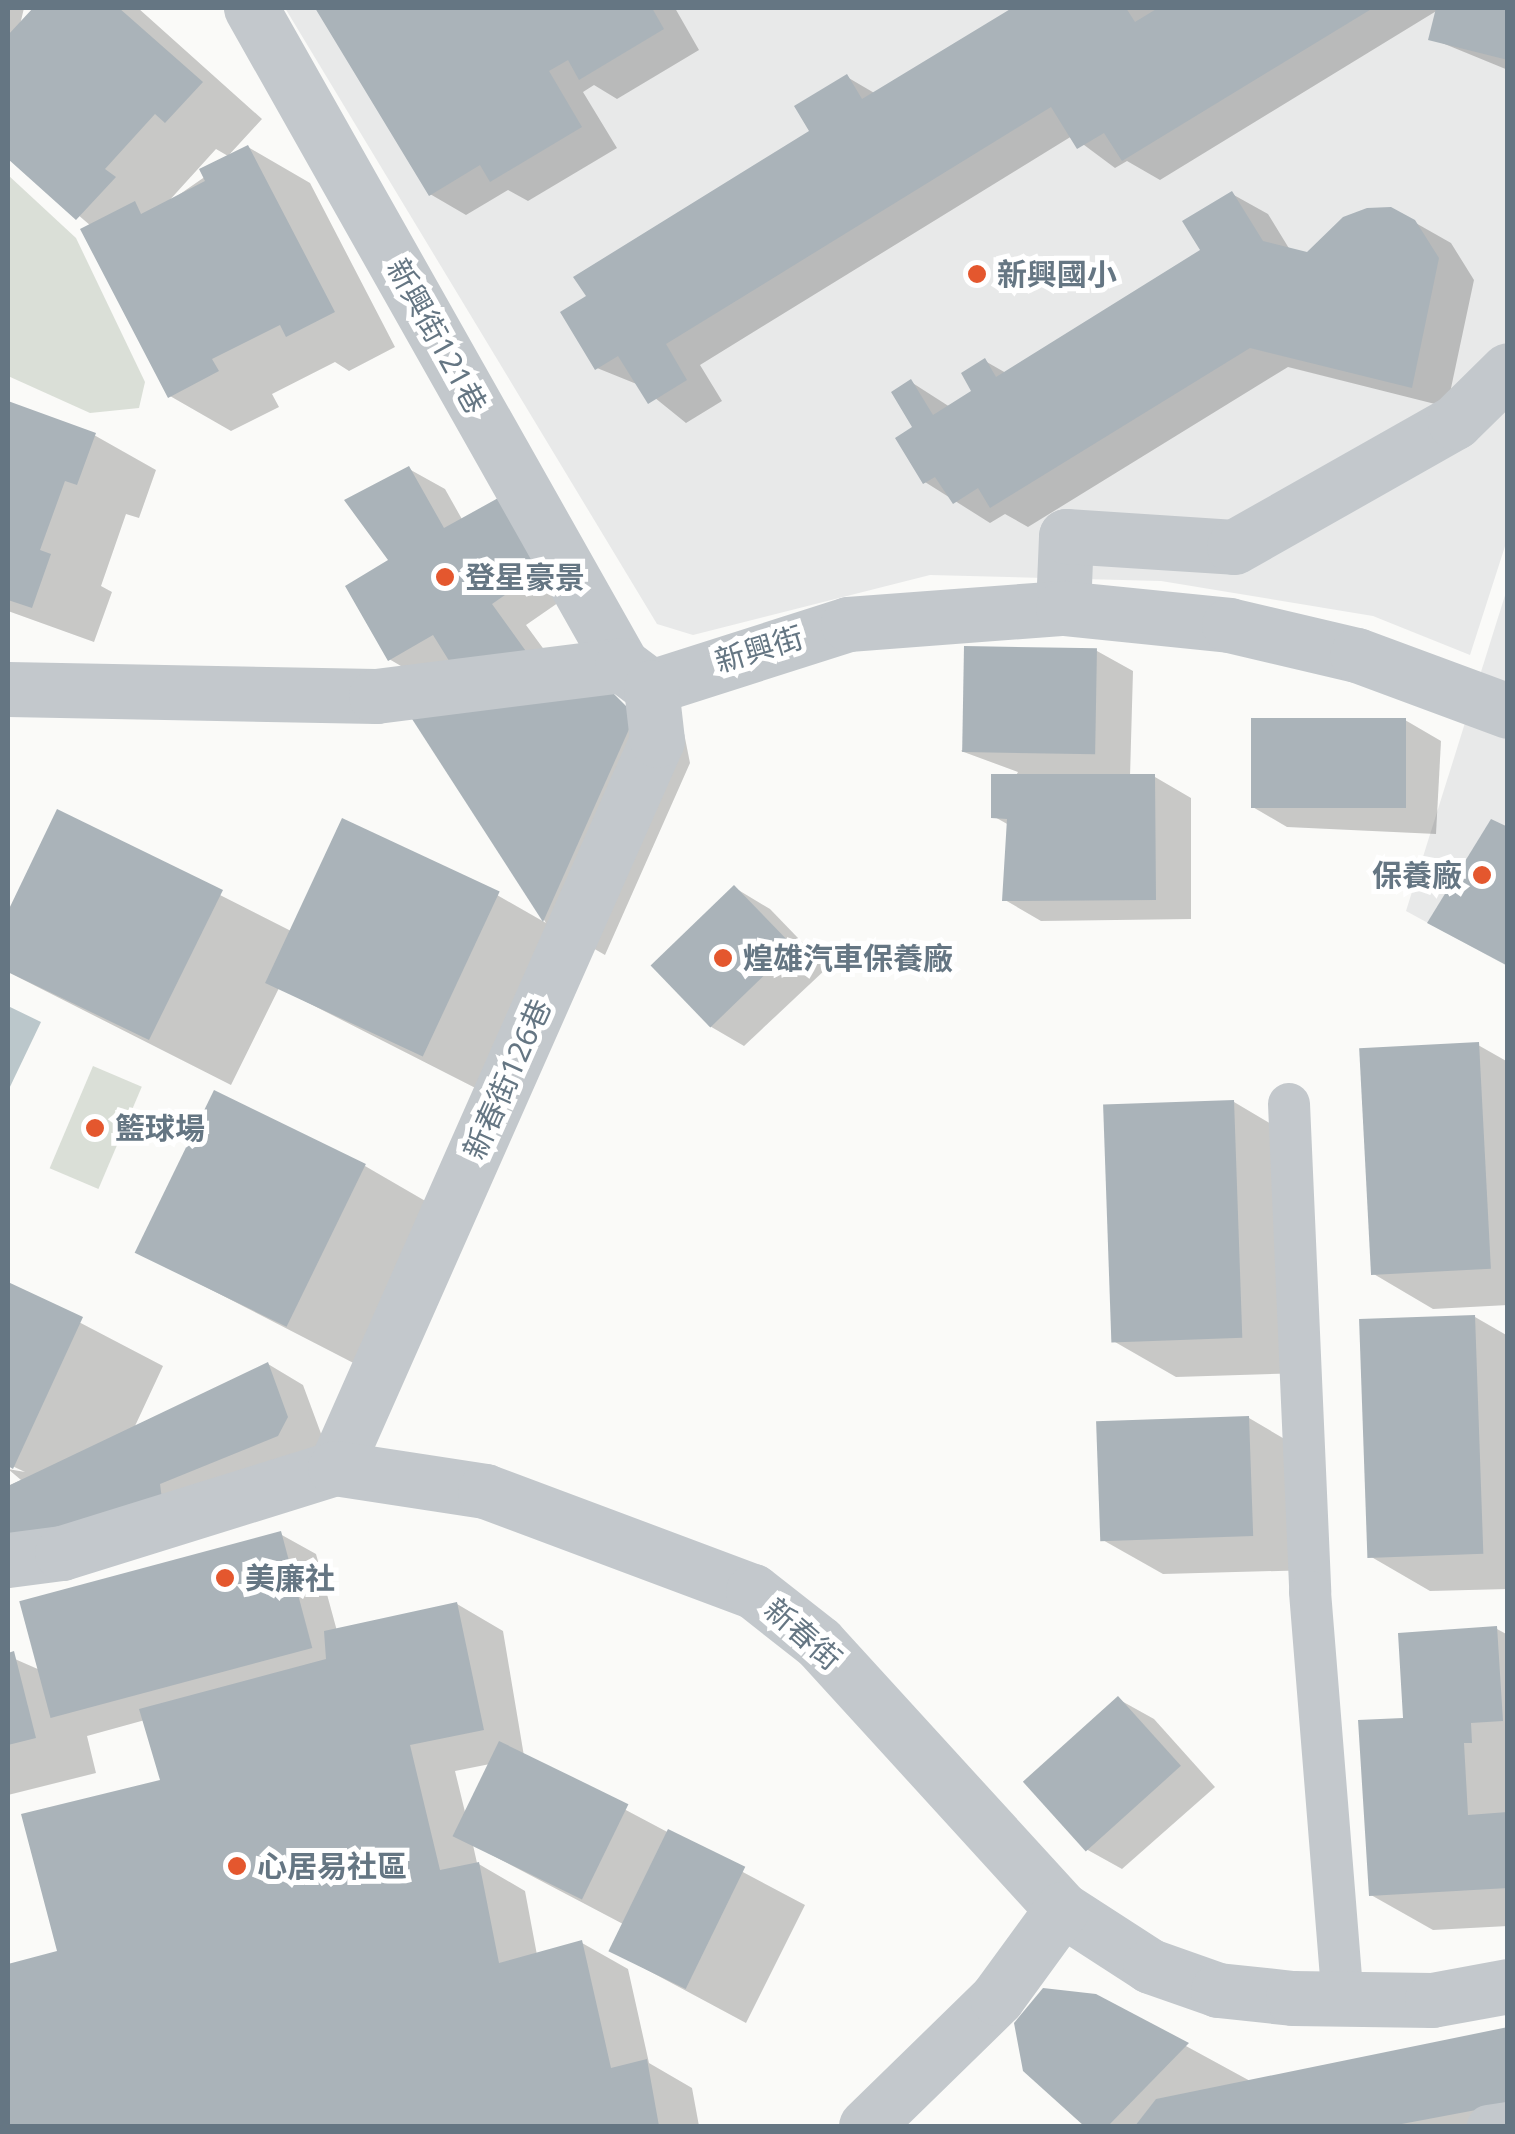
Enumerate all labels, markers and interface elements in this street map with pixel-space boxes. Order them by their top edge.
street label: 新興街121巷 [380,252,494,420]
place label: 新興國小 [997,256,1117,292]
marker: 新興國小 [966,263,988,285]
place label: 登星豪景 [465,559,585,595]
marker: 登星豪景 [434,566,456,588]
street label: 新興街 [711,619,807,679]
place label: 保養廠 [1372,857,1462,893]
marker: 保養廠 [1471,864,1493,886]
place label: 煌雄汽車保養廠 [743,940,953,976]
marker: 煌雄汽車保養廠 [712,947,734,969]
street label: 新春街126巷 [456,993,558,1165]
place label: 籃球場 [115,1110,205,1146]
marker: 籃球場 [84,1117,106,1139]
place label: 美廉社 [245,1560,335,1596]
marker: 美廉社 [214,1567,236,1589]
street label: 新春街 [757,1591,849,1677]
place label: 心居易社區 [257,1848,407,1884]
marker: 心居易社區 [226,1855,248,1877]

